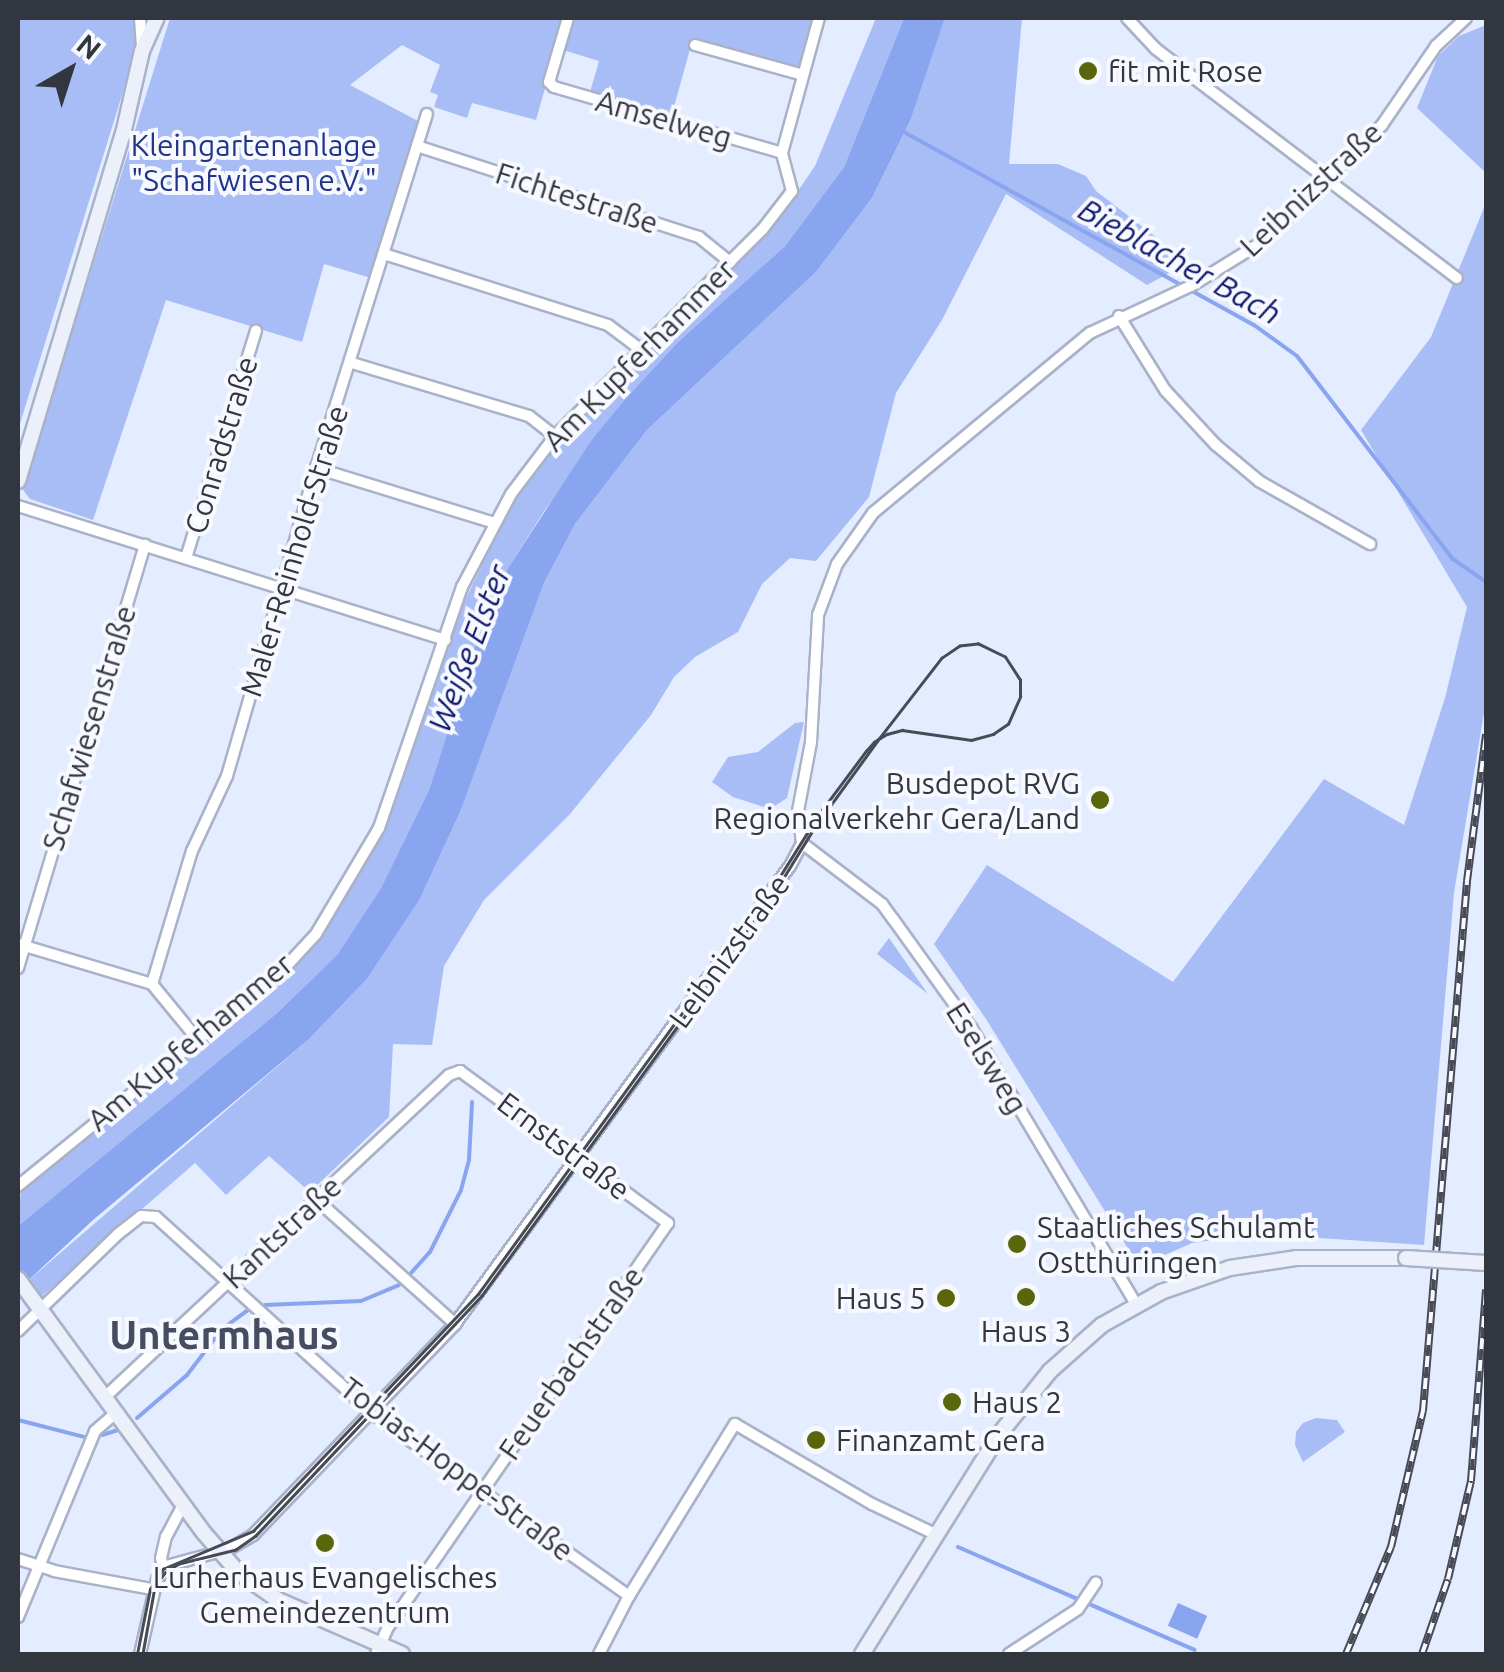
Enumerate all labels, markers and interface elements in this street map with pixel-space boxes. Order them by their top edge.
north arrow [20,20,120,120]
text: N [71,28,107,65]
place label: fit mit Rose [1108,53,1263,89]
marker: fit mit Rose [1077,60,1099,82]
street label: Amselweg [592,82,736,156]
street label: Leibnizstraße [1232,114,1390,264]
park label: Kleingartenanlage "Schafwiesen e.V." [131,127,377,198]
street label: Fichtestraße [491,155,663,241]
water label: Bieblacher Bach [1072,190,1288,332]
street label: Am Kupferhammer [536,252,742,458]
street label: Conradstraße [177,352,265,538]
street label: Maler-Reinhold-Straße [233,401,355,701]
water label: Weiße Elster [420,559,518,737]
street label: Schafwiesenstraße [35,601,143,855]
place label: Busdepot RVG Regionalverkehr Gera/Land [714,765,1080,836]
marker: Busdepot RVG Regionalverkehr Gera/Land [1089,789,1111,811]
street label: Leibnizstraße [661,867,797,1035]
street label: Am Kupferhammer [80,946,300,1138]
street label: Eselsweg [939,996,1035,1120]
street label: Ernststraße [491,1085,637,1207]
street label: Kantstraße [215,1168,349,1296]
place label: Staatliches Schulamt Ostthüringen [1037,1209,1315,1280]
marker: Staatliches Schulamt Ostthüringen [1006,1233,1028,1255]
street label: Feuerbachstraße [491,1259,651,1467]
place label: Haus 5 [836,1280,926,1316]
marker: Haus 3 [1015,1286,1037,1308]
marker: Haus 5 [935,1287,957,1309]
district label: Untermhaus [109,1311,339,1359]
place label: Haus 3 [981,1313,1071,1349]
street label: Tobias-Hoppe-Straße [333,1370,581,1568]
place label: Haus 2 [972,1384,1062,1420]
marker: Haus 2 [941,1391,963,1413]
place label: Finanzamt Gera [836,1422,1046,1458]
marker: Finanzamt Gera [805,1429,827,1451]
marker: Lurherhaus Evangelisches Gemeindezentrum [314,1532,336,1554]
place label: Lurherhaus Evangelisches Gemeindezentrum [153,1559,497,1630]

